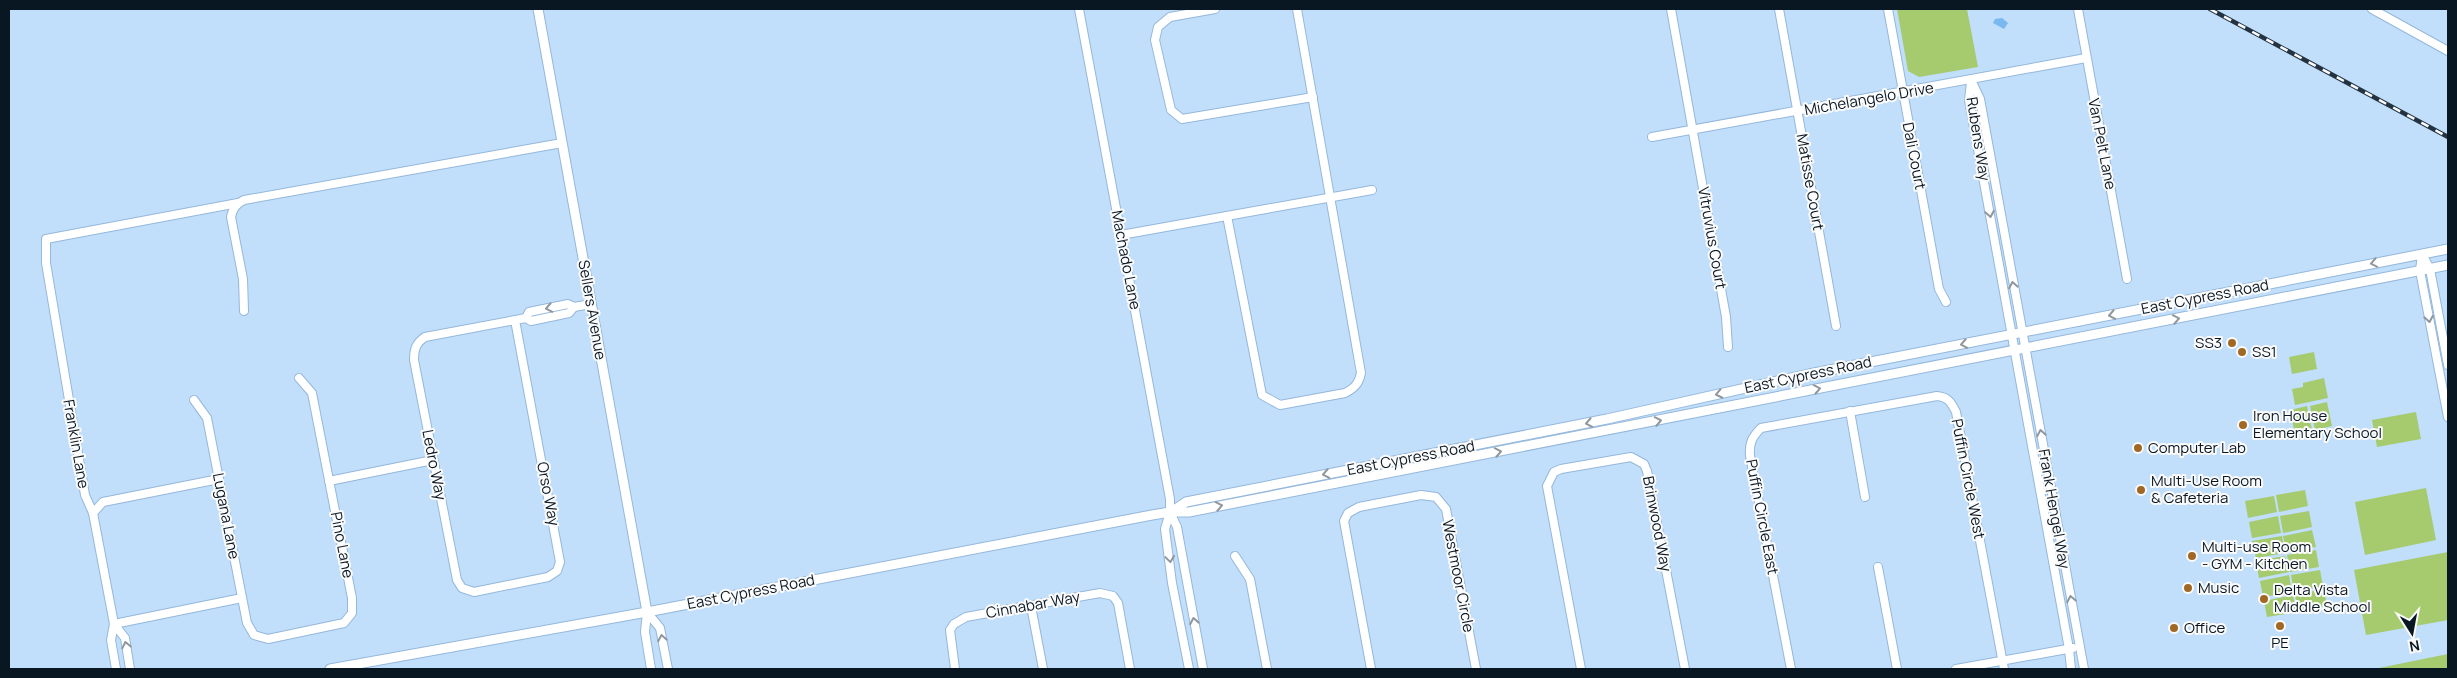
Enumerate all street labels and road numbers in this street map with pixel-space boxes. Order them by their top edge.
street label: Michelangelo Drive [1803,77,1935,120]
street label: Rubens Way [1961,95,1996,182]
street label: Van Pelt Lane [2083,96,2122,192]
street label: Dali Court [1898,120,1931,191]
street label: Matisse Court [1792,132,1829,232]
street label: Vitruvius Court [1693,185,1732,291]
street label: Machado Lane [1107,208,1146,312]
street label: Sellers Avenue [573,258,612,362]
street label: East Cypress Road [2139,274,2271,319]
street label: East Cypress Road [1742,351,1873,398]
street label: Franklin Lane [58,398,95,490]
street label: Puffin Circle West [1947,417,1990,541]
street label: Ledro Way [417,428,452,502]
street label: East Cypress Road [1345,435,1477,480]
street label: Frank Hengel Way [2034,447,2075,571]
street label: Puffin Circle East [1741,457,1784,576]
street label: Orso Way [532,460,565,528]
street label: Lugana Lane [208,471,245,561]
street label: Brinwood Way [1638,474,1677,574]
street label: Pino Lane [326,510,359,580]
street label: Westmoor Circle [1437,518,1480,634]
street label: East Cypress Road [685,569,817,614]
street label: Cinnabar Way [984,586,1082,623]

